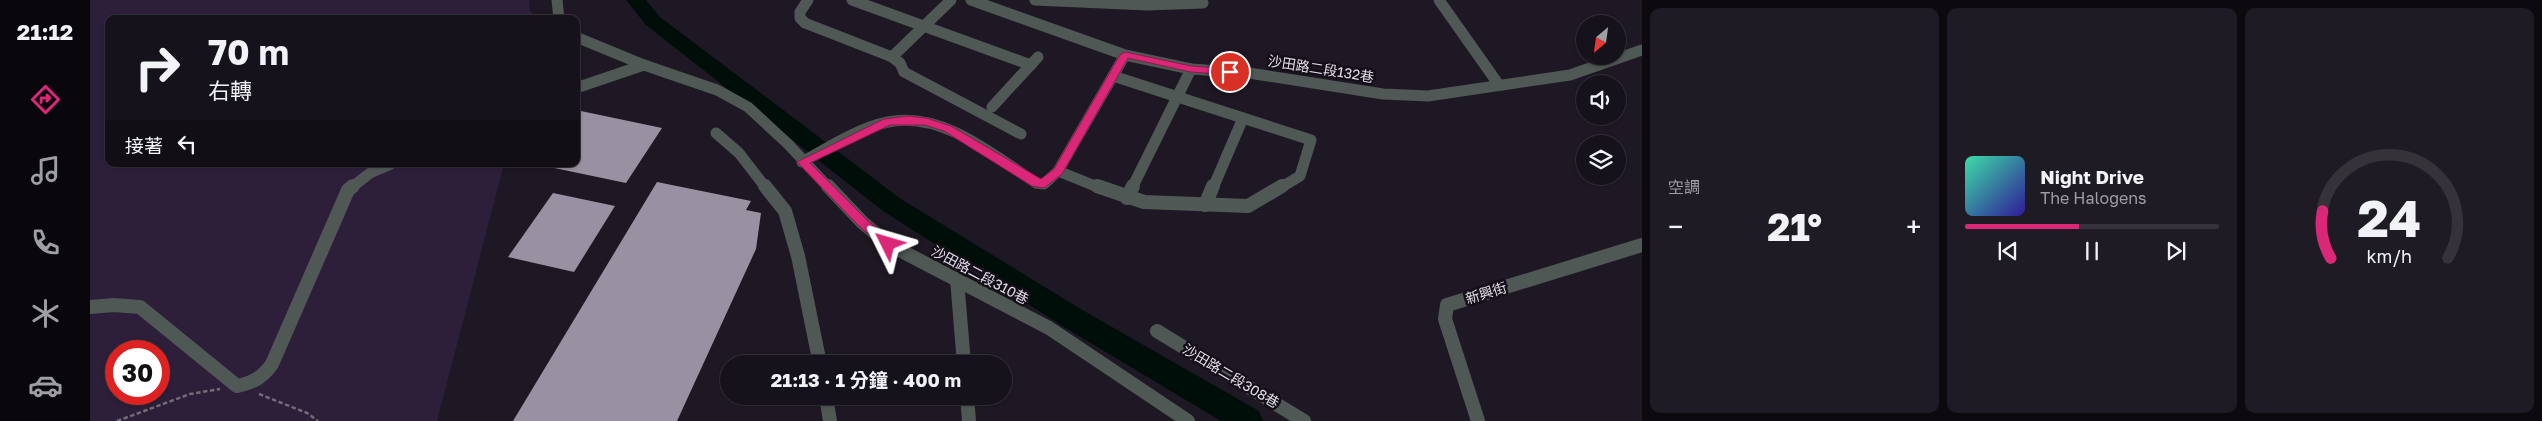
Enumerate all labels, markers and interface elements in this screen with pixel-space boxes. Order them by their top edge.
north arrow [1576,15,1626,65]
map controls [1576,15,1626,185]
text: 21:12 [17,18,73,45]
text: 70 m [208,31,289,73]
icon: right [125,35,190,100]
pin [1209,51,1251,93]
street label: 沙田路二段132巷 [1267,52,1375,85]
icon: arrive [1216,58,1244,86]
button: sound [1576,75,1626,125]
text: 右轉 [208,77,252,104]
icon: directions [28,82,63,117]
icon: left [173,130,201,158]
text: 接著 [125,134,163,157]
button: layers [1576,135,1626,185]
icon: music [28,153,63,188]
text: Night Drive [2040,165,2144,188]
text: 空調 [1668,177,1700,197]
text: 24 [2357,186,2421,248]
text: The Halogens [2040,188,2147,208]
text: 21° [1767,204,1822,249]
text: − [1668,210,1683,243]
text: + [1906,210,1921,243]
position arrow [861,217,913,269]
icon: phone [28,225,63,260]
icon: previous [1994,237,2022,265]
icon: pause [2078,237,2106,265]
icon: next [2162,237,2190,265]
street label: 沙田路二段310巷 [929,242,1032,307]
text: km/h [2367,245,2412,267]
street label: 新興街 [1463,278,1508,307]
icon: climate [28,296,63,331]
speed limit sign: 30 [105,340,170,405]
street label: 沙田路二段308巷 [1180,340,1283,411]
icon: car [28,368,63,403]
text: 21:13 · 1 分鐘 · 400 m [771,368,961,391]

